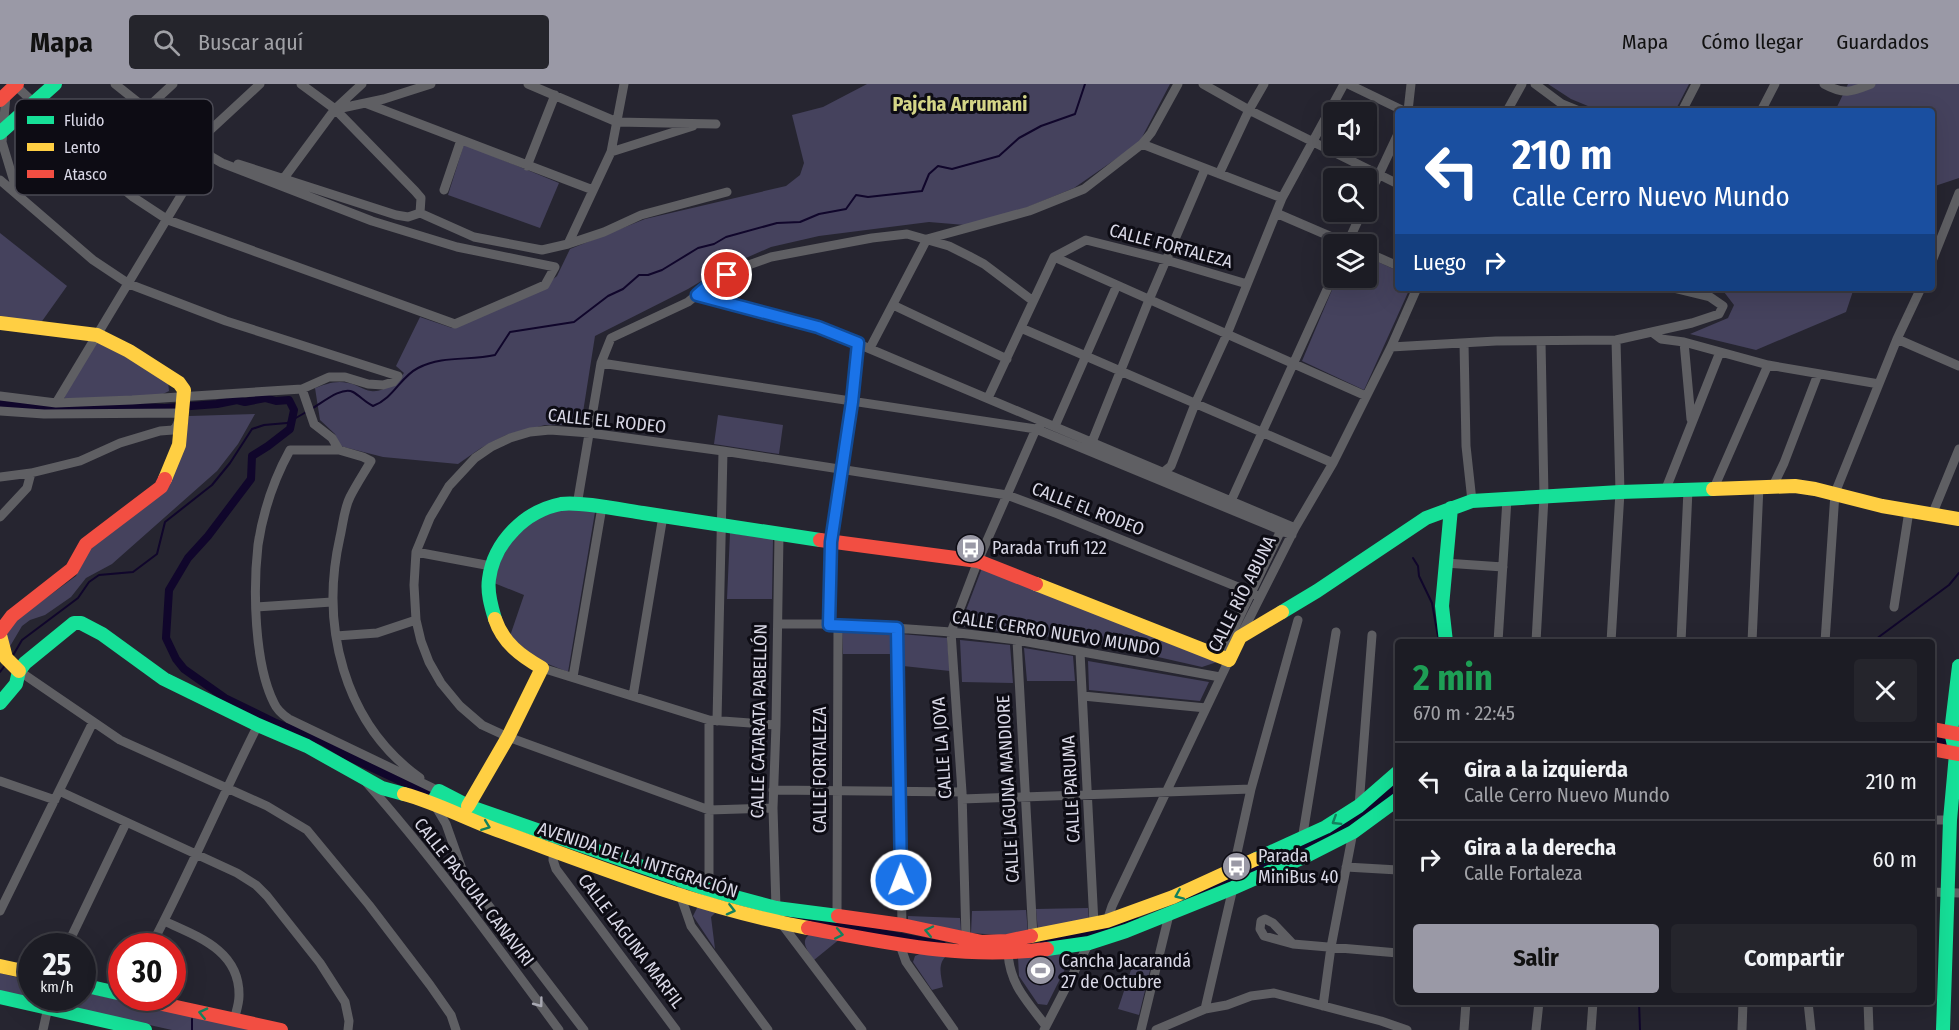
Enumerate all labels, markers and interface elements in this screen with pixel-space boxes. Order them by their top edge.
search box [129,15,549,69]
text: Mapa [30,26,93,59]
icon: search [150,26,183,59]
text: Buscar aquí [198,29,303,56]
text: Mapa [1622,29,1668,55]
text: Cómo llegar [1701,29,1803,55]
text: Guardados [1836,29,1929,55]
district label: Pajcha Arrumani [893,92,1027,116]
legend [15,99,213,195]
map controls [1323,102,1377,288]
button: sound [1323,102,1377,156]
text: Fluido [64,111,104,130]
text: 210 m [1512,130,1612,180]
icon: left [1413,132,1491,210]
text: Lento [64,138,100,157]
text: Atasco [64,165,107,184]
button: search [1323,168,1377,222]
text: Calle Cerro Nuevo Mundo [1512,181,1790,213]
street label: CALLE FORTALEZA [1107,219,1236,273]
button: layers [1323,234,1377,288]
icon: right [1478,246,1511,279]
pin [701,249,752,300]
text: Luego [1413,249,1466,276]
icon: arrive [710,258,743,291]
street label: CALLE EL RODEO [547,404,667,438]
street label: CALLE EL RODEO [1029,477,1147,541]
street label: CALLE RÍO ABUNA [1202,531,1281,656]
bus stop icon: Parada Trufi 122 [955,532,987,564]
place label: Parada Trufi 122 [992,537,1107,559]
street label: CALLE CERRO NUEVO MUNDO [950,606,1162,660]
street label: CALLE CATARATA PABELLÓN [746,623,772,819]
text: 2 min [1413,656,1493,700]
button: close [1854,659,1917,722]
street label: CALLE LAGUNA MANDIORE [992,695,1024,883]
street label: CALLE LA JOYA [927,696,957,800]
text: 670 m · 22:45 [1413,701,1515,725]
street label: CALLE FORTALEZA [809,706,831,833]
street label: CALLE PARUMA [1057,734,1085,843]
text: Gira a la izquierda [1464,756,1628,783]
icon: left [1413,765,1446,798]
text: 210 m [1866,768,1917,795]
text: Calle Cerro Nuevo Mundo [1464,783,1670,807]
street label: CALLE PASCUAL CANAVIRI [409,813,539,971]
one-way arrow [1332,814,1342,826]
street label: AVENIDA DE LA INTEGRACIÓN [535,817,741,903]
one-way arrow [480,819,491,831]
text: Gira a la derecha [1464,834,1616,861]
icon: right [1413,843,1446,876]
place label: Parada MiniBus 40 [1258,845,1339,888]
text: 60 m [1873,846,1917,873]
position arrow [869,848,933,912]
bus stop icon: Parada MiniBus 40 [1221,850,1253,882]
text: Calle Fortaleza [1464,861,1583,885]
street label: CALLE LAGUNA MARFIL [573,869,689,1013]
one-way arrow [1175,887,1186,899]
one-way arrow [726,903,736,916]
button: Salir [1413,924,1659,993]
button: Compartir [1671,924,1917,993]
one-way arrow [925,925,935,938]
one-way arrow [833,927,843,940]
speed limit sign: 30 [108,933,186,1011]
text: 25 [43,947,71,983]
place label: Cancha Jacarandá 27 de Octubre [1061,950,1191,993]
sports icon: Cancha Jacarandá 27 de Octubre [1024,955,1056,987]
text: km/h [40,978,74,996]
one-way arrow [532,997,543,1008]
one-way arrow [198,1007,208,1020]

